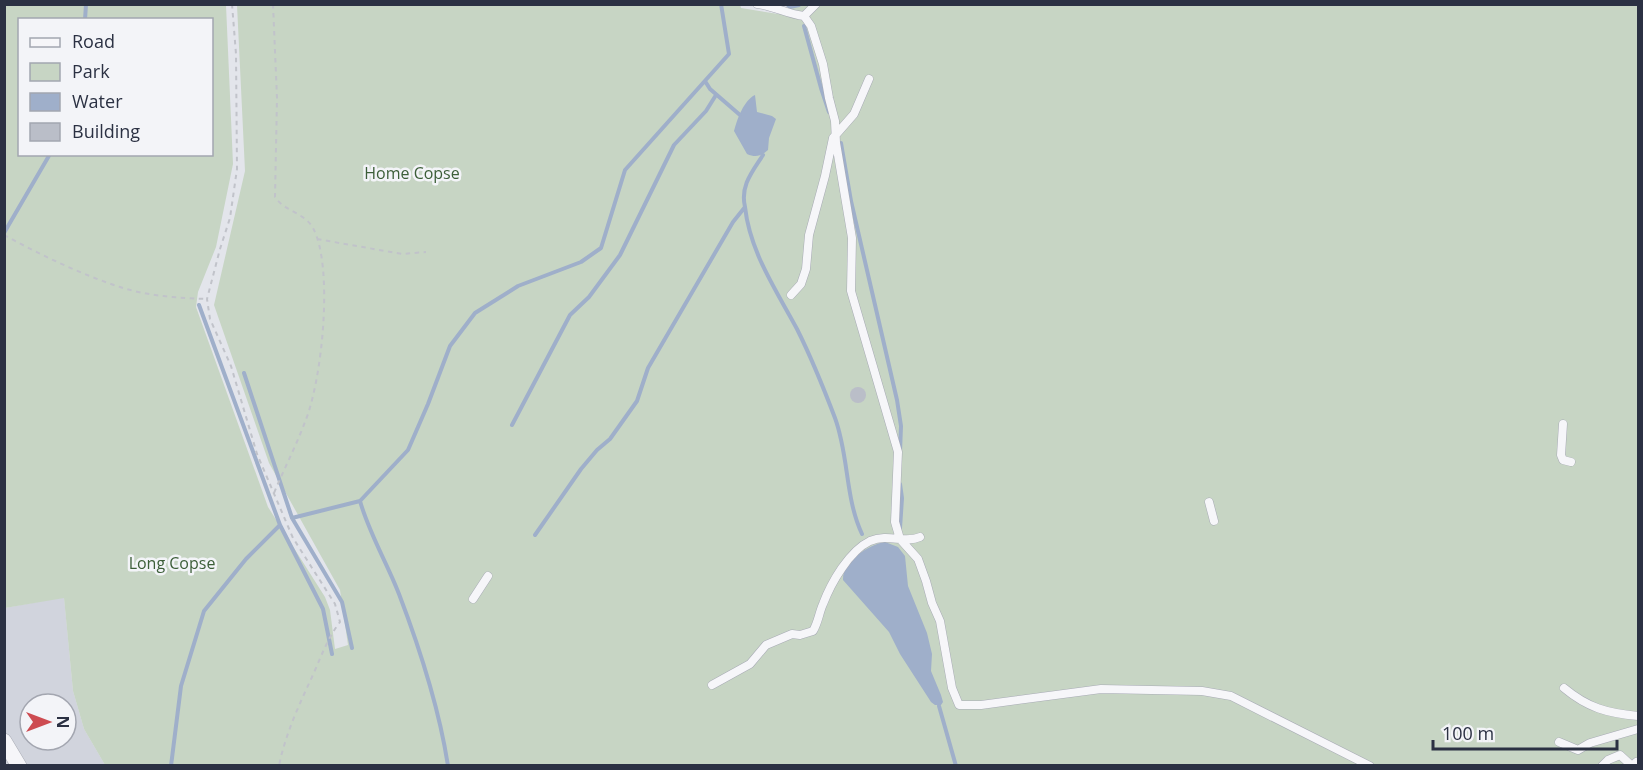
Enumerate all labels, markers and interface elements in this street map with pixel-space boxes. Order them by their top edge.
legend [18,18,213,156]
text: Road [72,29,115,53]
text: Park [72,59,110,83]
text: Water [72,89,123,113]
text: Building [72,119,140,143]
park label: Home Copse [364,162,460,184]
park label: Long Copse [129,552,215,574]
north arrow [18,692,78,752]
scale bar [1433,713,1618,751]
text: N [52,715,74,729]
text: 100 m [1442,721,1494,745]

